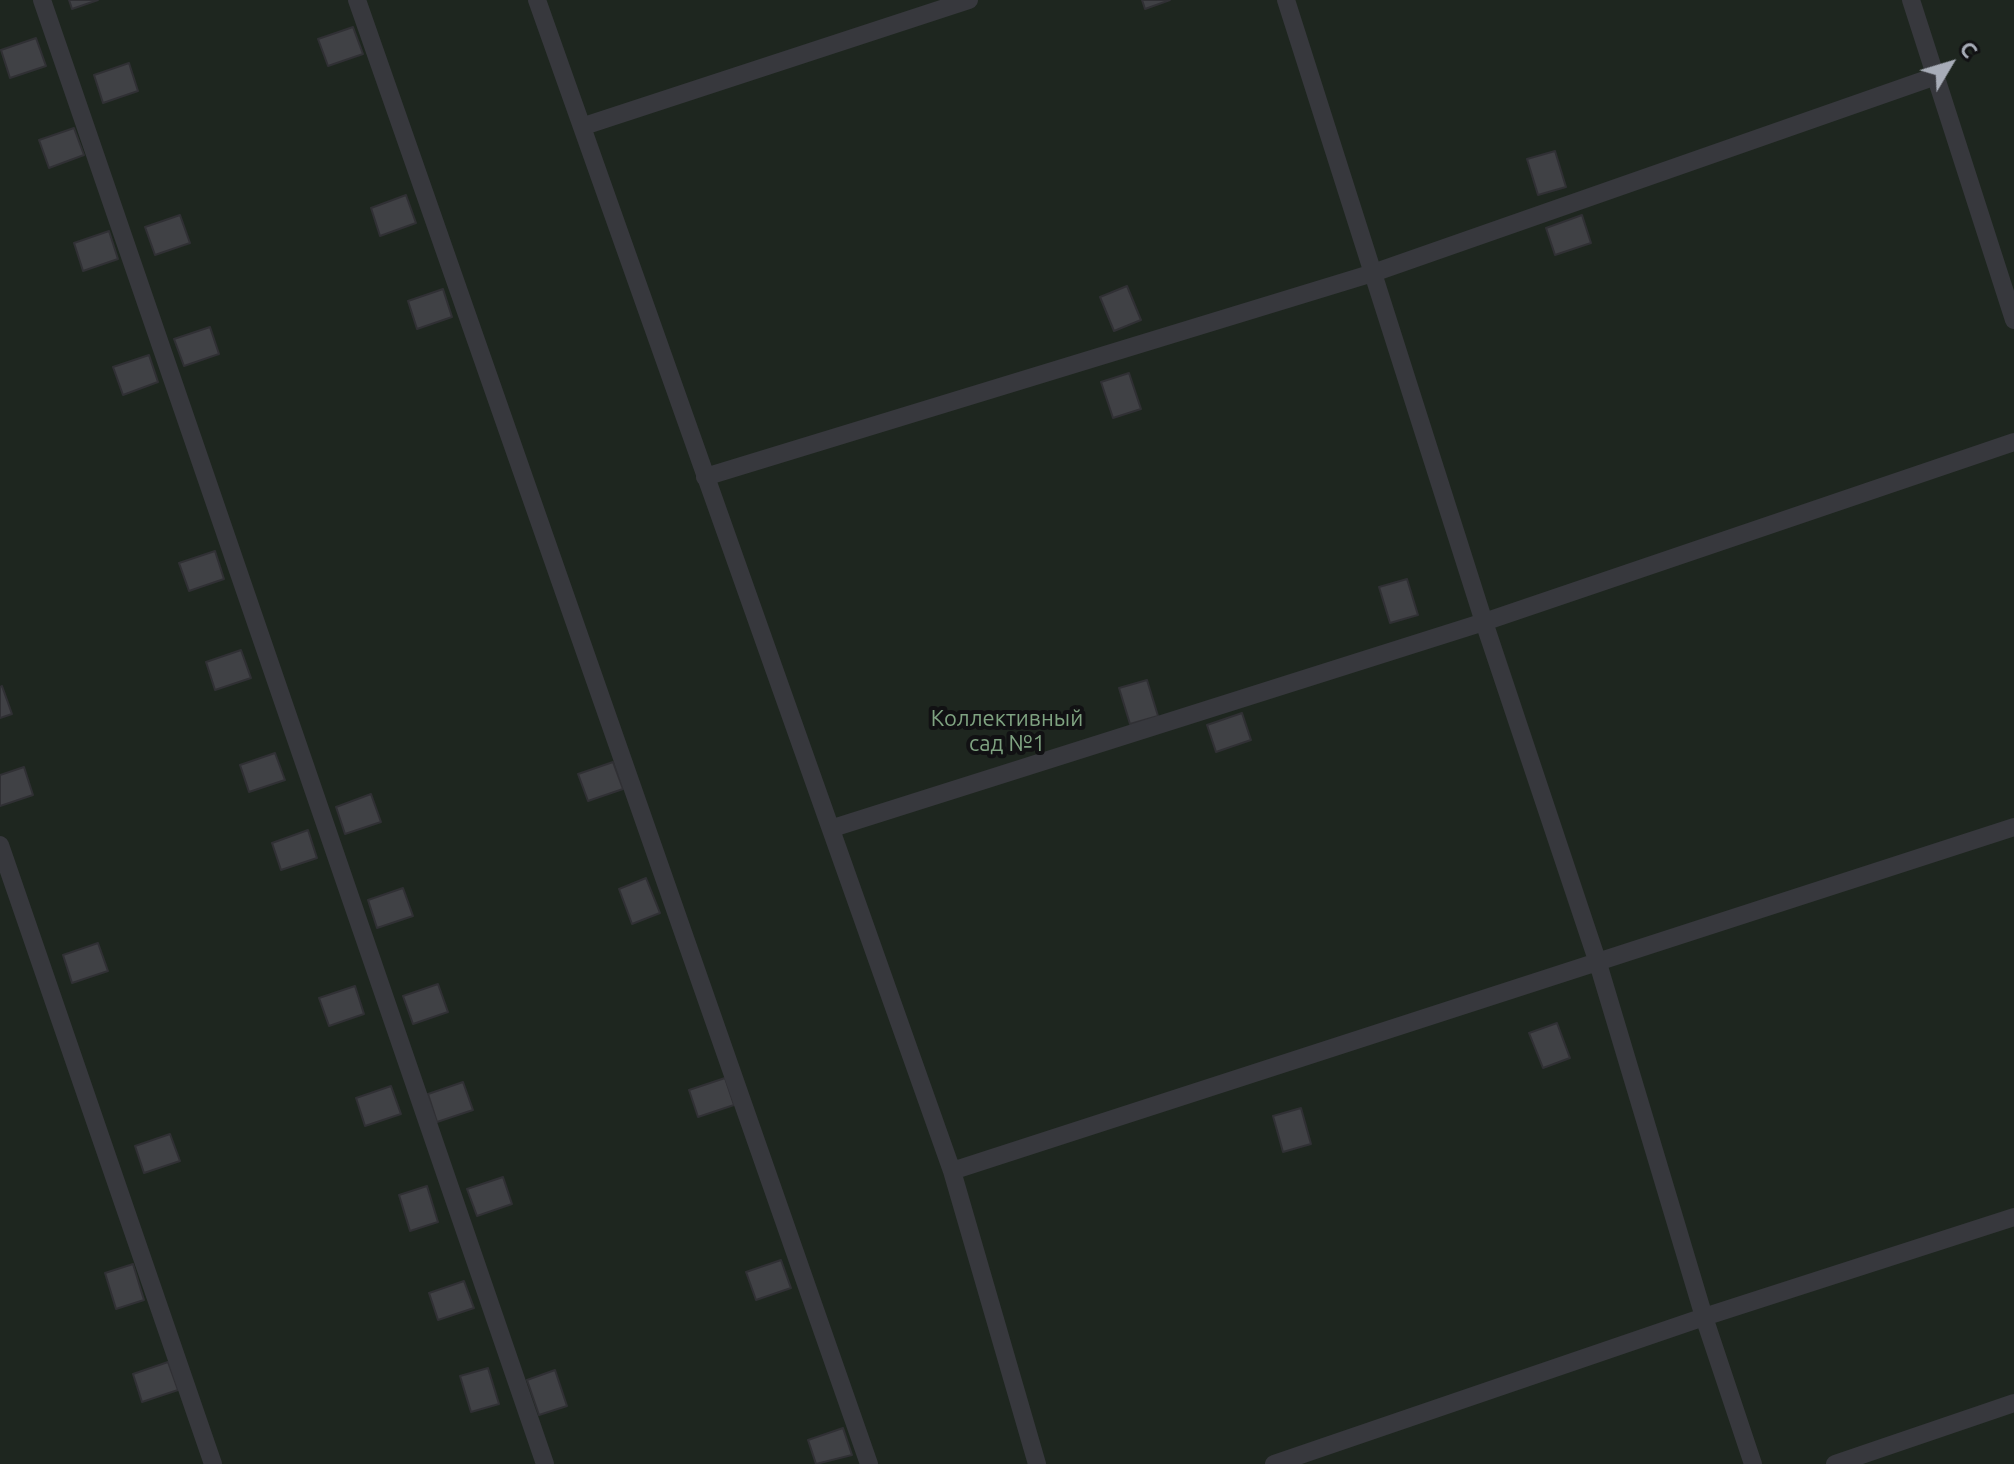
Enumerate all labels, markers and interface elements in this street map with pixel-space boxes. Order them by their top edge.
north arrow [1910,24,1990,104]
text: С [1955,36,1983,62]
park label: Коллективный сад №1 [931,706,1083,758]

